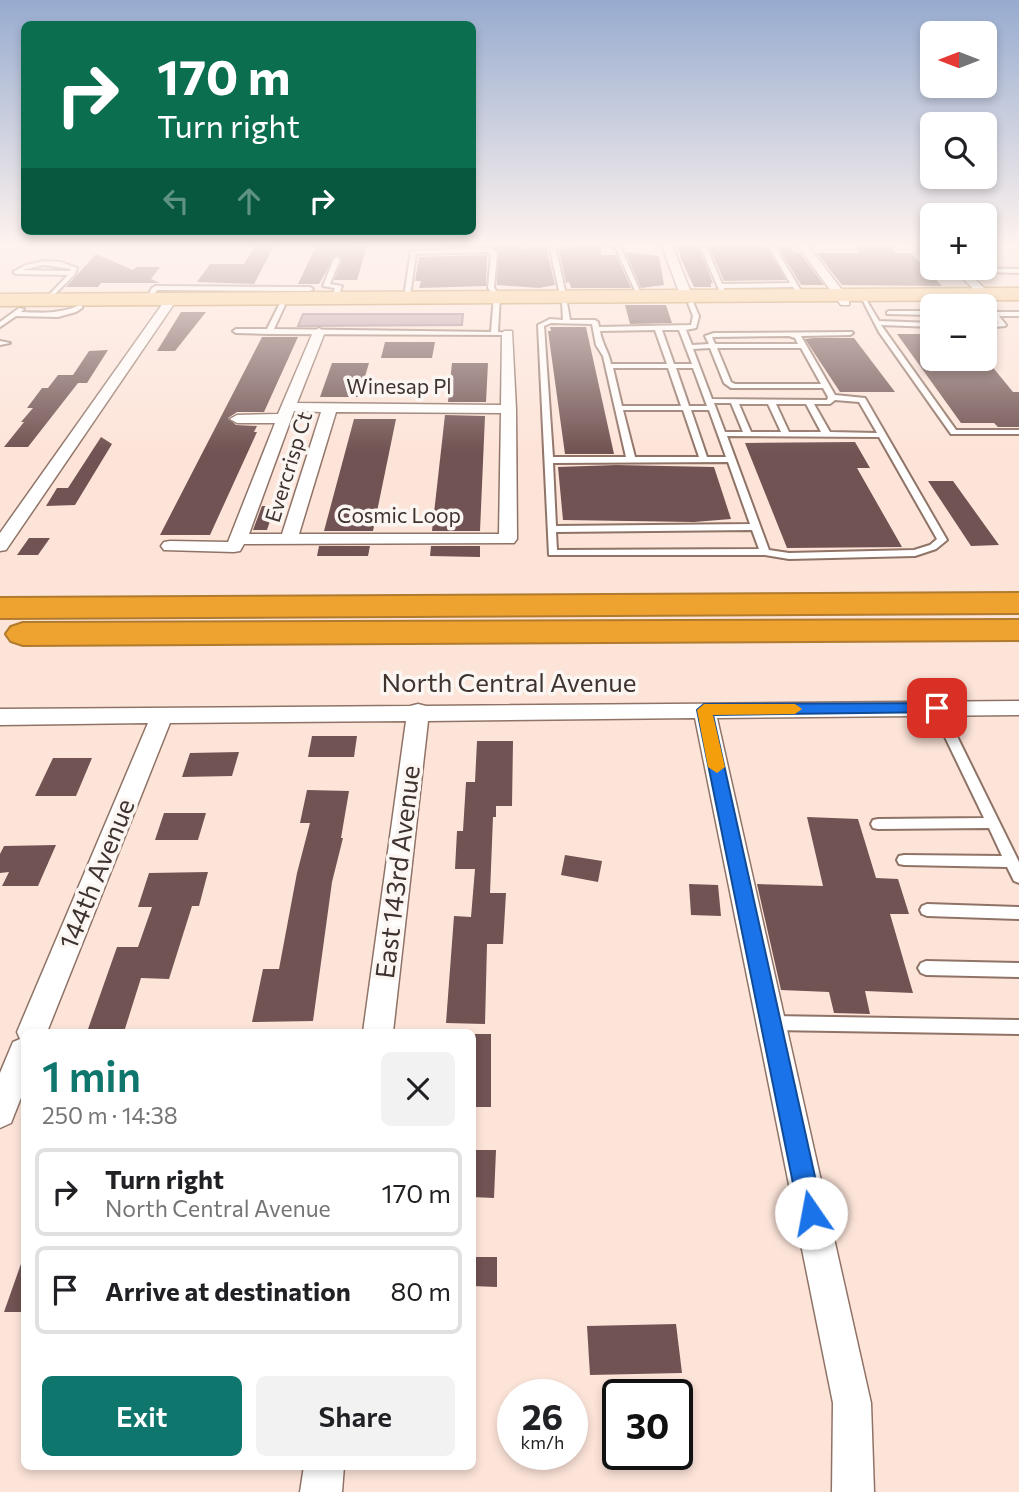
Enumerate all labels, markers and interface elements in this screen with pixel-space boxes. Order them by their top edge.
north arrow [920,21,998,98]
map controls [920,21,997,371]
text: 170 m [157,45,290,105]
icon: right [42,49,133,140]
text: Turn right [157,105,300,145]
button: search [920,112,997,189]
icon: left [157,182,195,220]
icon: ahead [230,182,268,220]
icon: right [303,182,341,220]
button: + [920,203,997,280]
button: − [920,294,997,371]
street label: Winesap Pl [346,373,452,398]
street label: Evercrisp Ct [259,408,316,525]
street label: Cosmic Loop [337,502,461,527]
street label: North Central Avenue [381,666,637,697]
pin [907,678,967,738]
icon: arrive [918,689,956,727]
street label: East 143rd Avenue [368,763,425,980]
street label: 144th Avenue [51,794,140,953]
text: 1 min [42,1049,141,1101]
button: close [381,1052,455,1126]
text: 250 m · 14:38 [42,1101,178,1129]
text: Turn right [105,1163,224,1194]
icon: right [46,1173,84,1211]
position arrow [774,1176,848,1250]
text: 170 m [382,1177,451,1208]
text: North Central Avenue [105,1194,331,1222]
icon: arrive [46,1271,84,1309]
text: Arrive at destination [105,1275,351,1306]
text: 80 m [391,1275,451,1306]
button: Exit [42,1376,242,1456]
button: Share [256,1376,455,1456]
speed limit sign: 30 [602,1379,693,1470]
text: 26 [522,1394,563,1437]
text: km/h [521,1431,564,1453]

